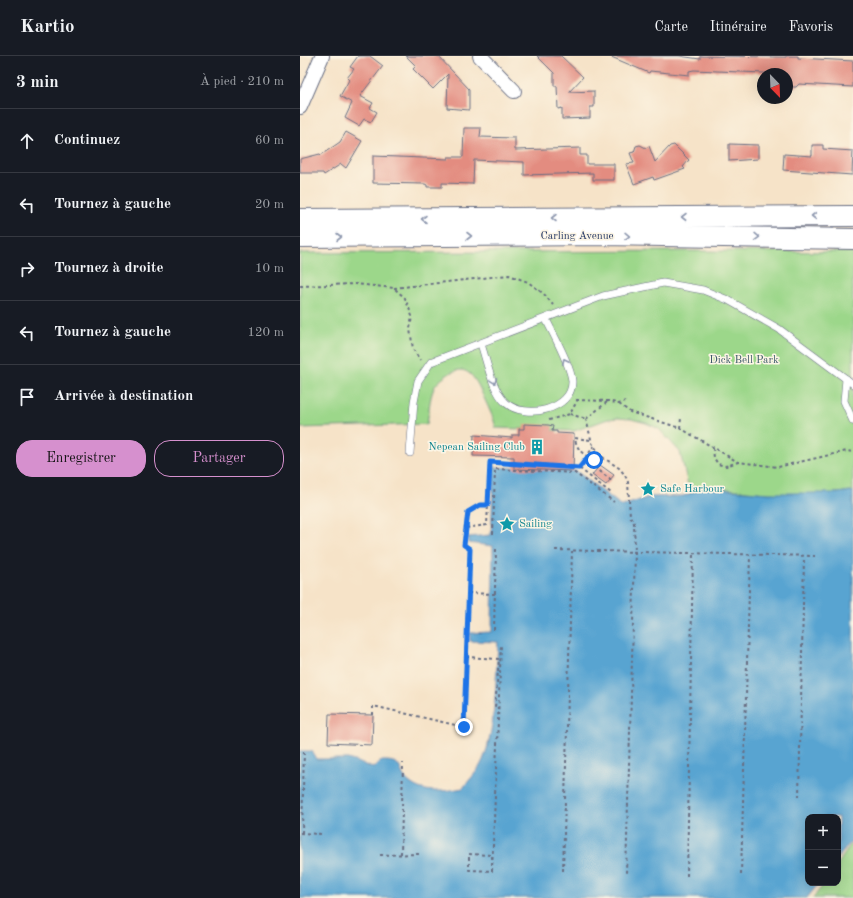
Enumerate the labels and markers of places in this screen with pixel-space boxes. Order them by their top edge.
building icon: Nepean Sailing Club [528,438,546,456]
place label: Nepean Sailing Club [428,442,525,453]
place icon: Safe Harbour [639,480,657,498]
place label: Safe Harbour [660,484,725,495]
place icon: Sailing [498,515,516,533]
place label: Sailing [519,519,552,530]

